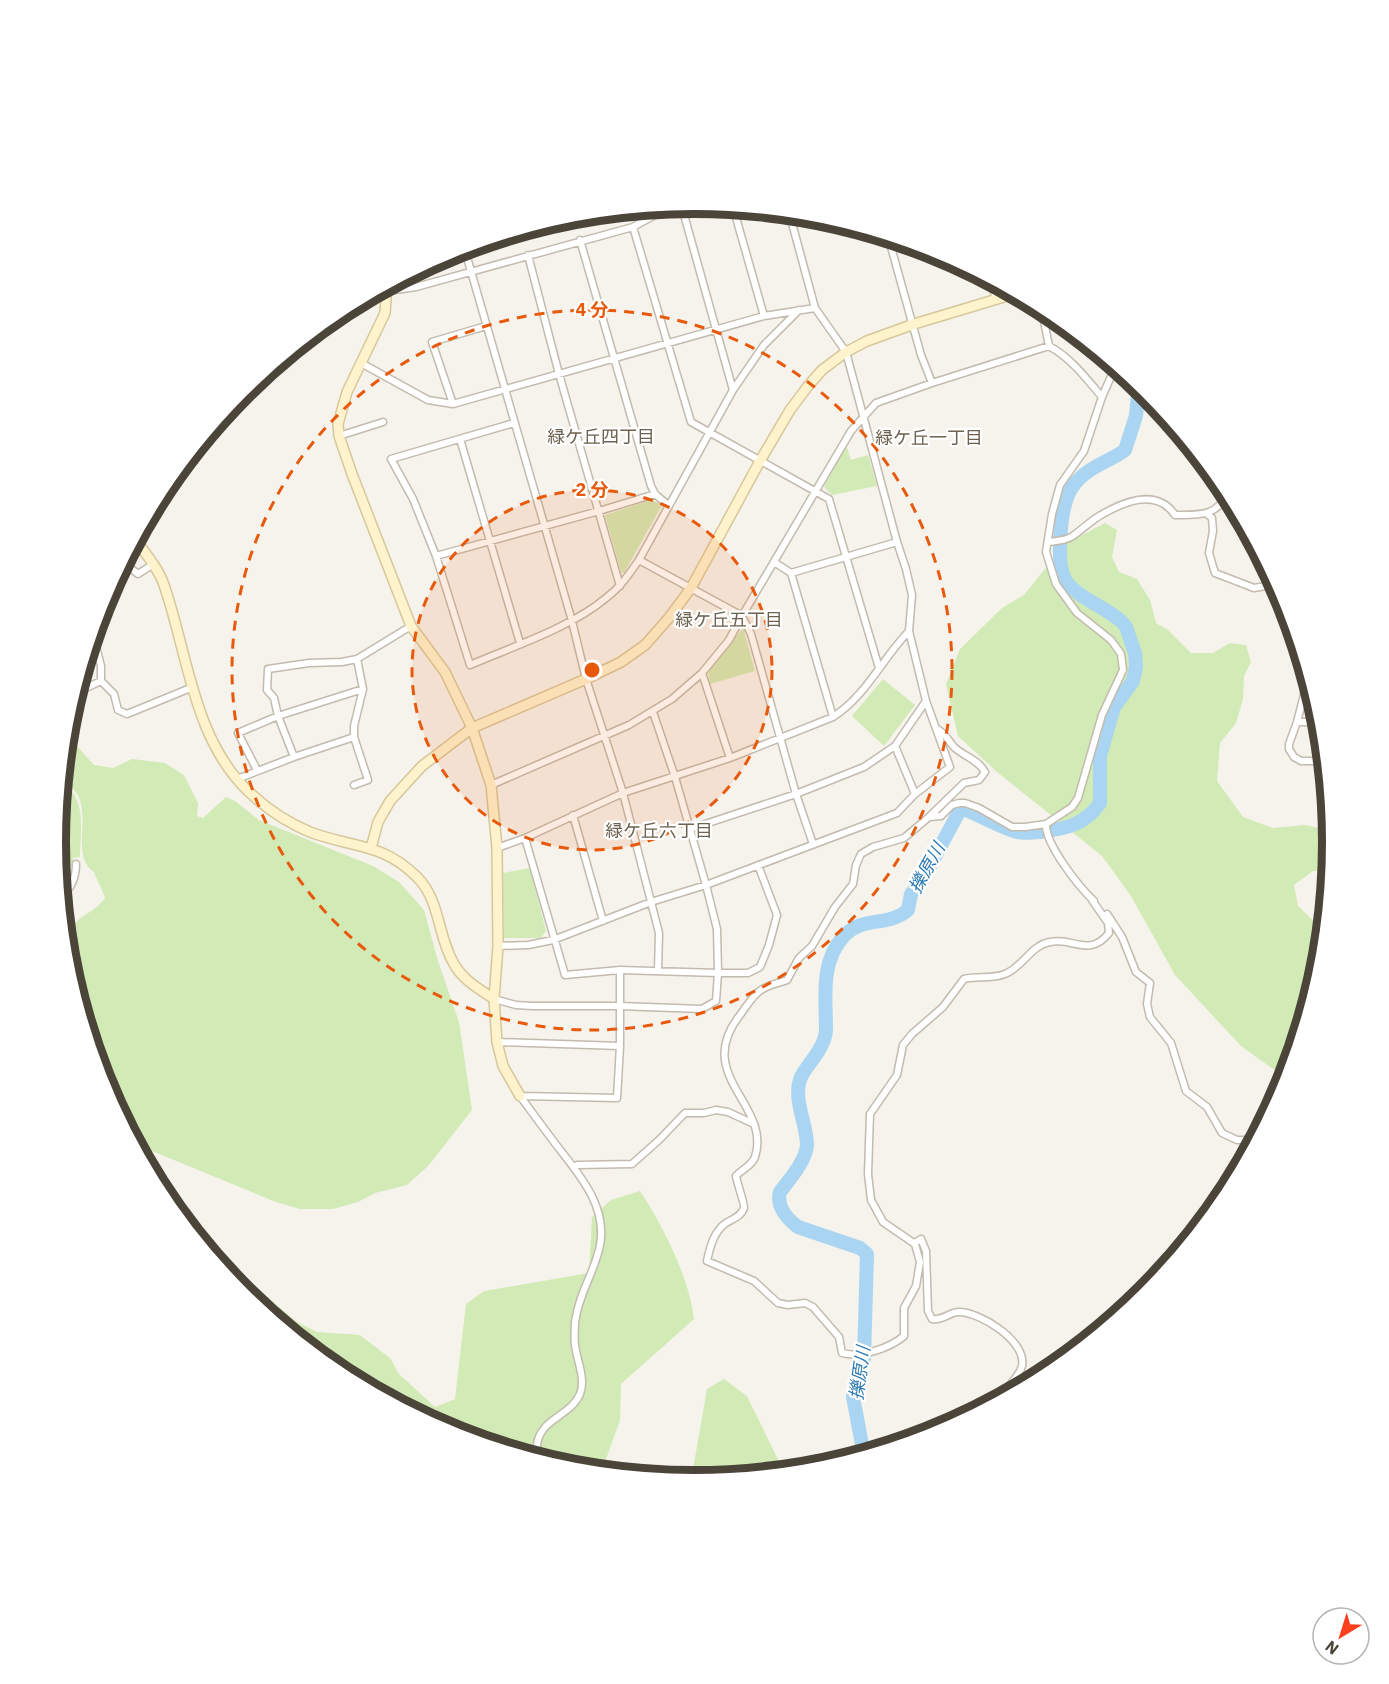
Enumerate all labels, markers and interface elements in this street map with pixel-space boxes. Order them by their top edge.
text: 4 分 [575,298,609,321]
district label: 緑ケ丘四丁目 [547,425,655,448]
district label: 緑ケ丘一丁目 [875,426,983,449]
text: 2 分 [575,478,609,501]
district label: 緑ケ丘五丁目 [675,608,783,631]
centre of rings [582,660,602,680]
district label: 緑ケ丘六丁目 [605,819,713,842]
water label: 擽原川 [903,837,951,897]
water label: 擽原川 [844,1343,875,1401]
north arrow [1311,1606,1371,1666]
text: N [1321,1636,1342,1659]

